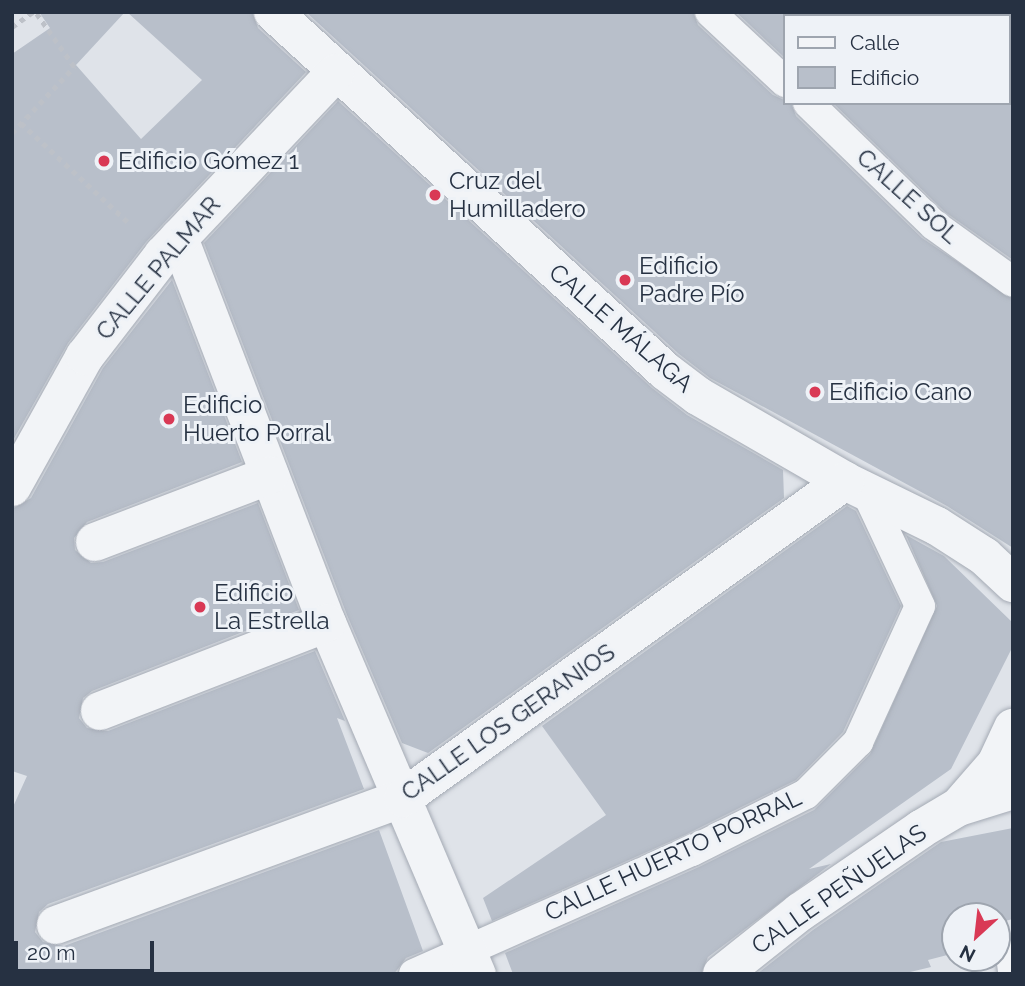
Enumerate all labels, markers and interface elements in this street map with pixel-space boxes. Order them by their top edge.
legend [783,14,1011,105]
text: Calle [850,30,900,55]
text: Edificio [850,65,919,90]
street label: CALLE SOL [851,143,965,249]
place label: Edificio Gómez 1 [118,147,299,175]
marker: Edificio Gómez 1 [96,153,112,169]
place label: Cruz del Humilladero [449,167,586,223]
marker: Cruz del Humilladero [427,187,443,203]
street label: CALLE PALMAR [90,191,226,345]
place label: Edificio Padre Pío [639,252,744,308]
street label: CALLE MÁLAGA [543,258,699,398]
marker: Edificio Padre Pío [617,272,633,288]
place label: Edificio Cano [829,378,972,406]
marker: Edificio Cano [807,384,823,400]
place label: Edificio Huerto Porral [183,391,331,447]
marker: Edificio Huerto Porral [161,411,177,427]
place label: Edificio La Estrella [214,579,330,635]
marker: Edificio La Estrella [192,599,208,615]
street label: CALLE LOS GERANIOS [396,637,620,807]
street label: CALLE HUERTO PORRAL [540,783,806,927]
street label: CALLE PEÑUELAS [746,818,932,960]
north arrow [941,902,1011,972]
scale bar [18,926,158,970]
text: 20 m [27,940,75,965]
text: N [956,941,979,967]

